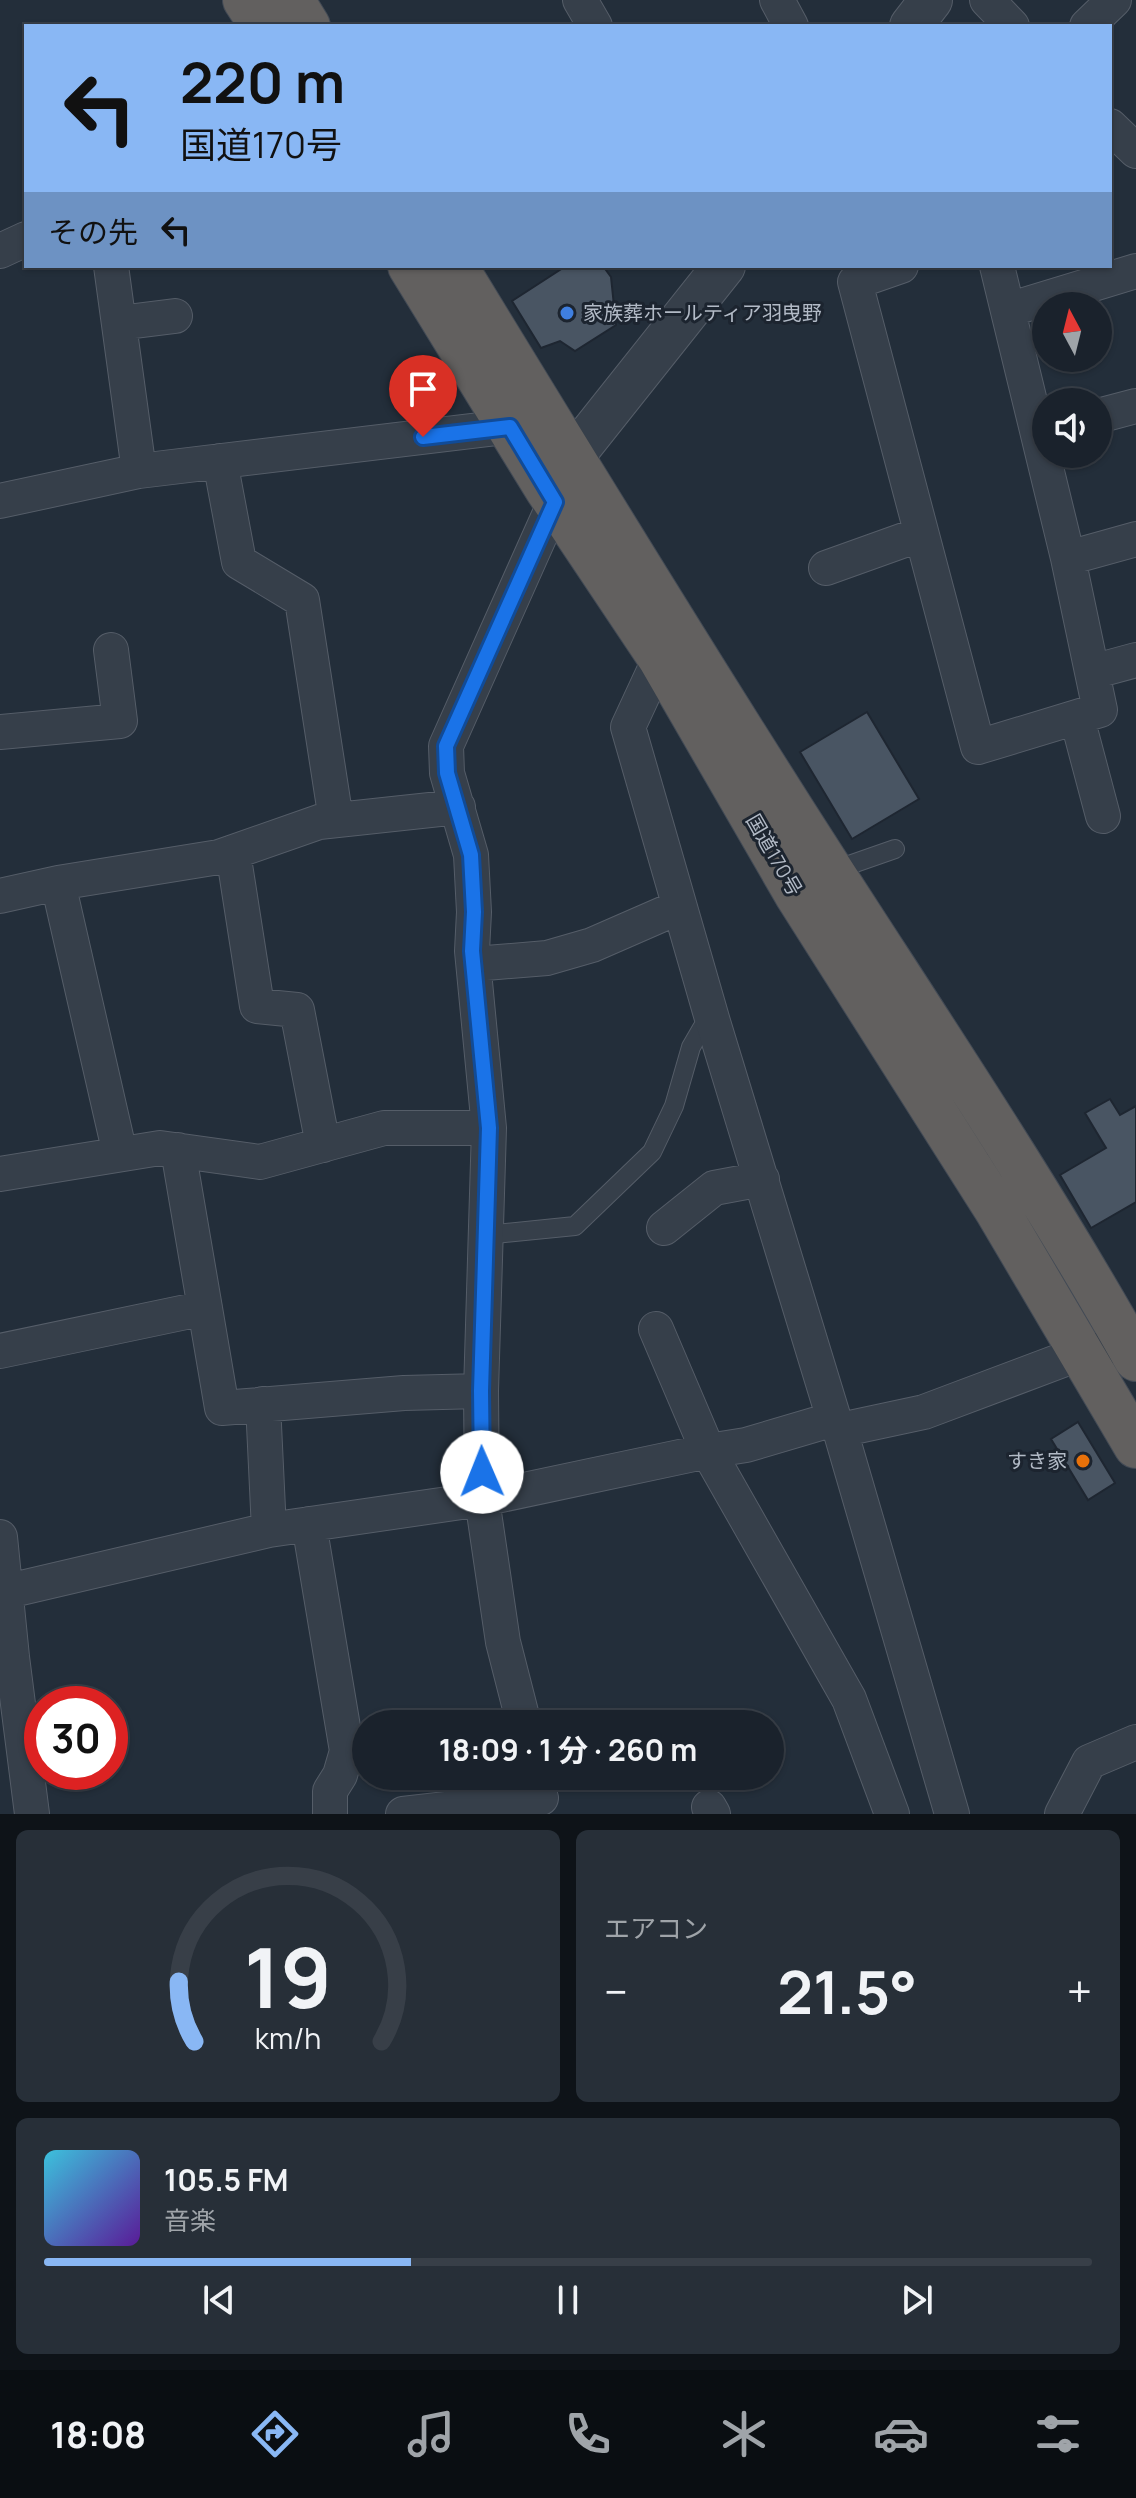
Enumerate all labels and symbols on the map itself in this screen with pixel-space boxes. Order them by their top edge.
north arrow [1032,292,1112,372]
place label: 家族葬ホールティア羽曳野 [583,299,822,326]
marker: 家族葬ホールティア羽曳野 [558,304,576,322]
pin [389,355,457,437]
street label: 国道170号 [740,809,809,900]
position arrow [440,1430,524,1514]
place label: すき家 [1007,1447,1067,1474]
marker: すき家 [1074,1452,1092,1470]
speed limit sign: 30 [24,1686,128,1790]

